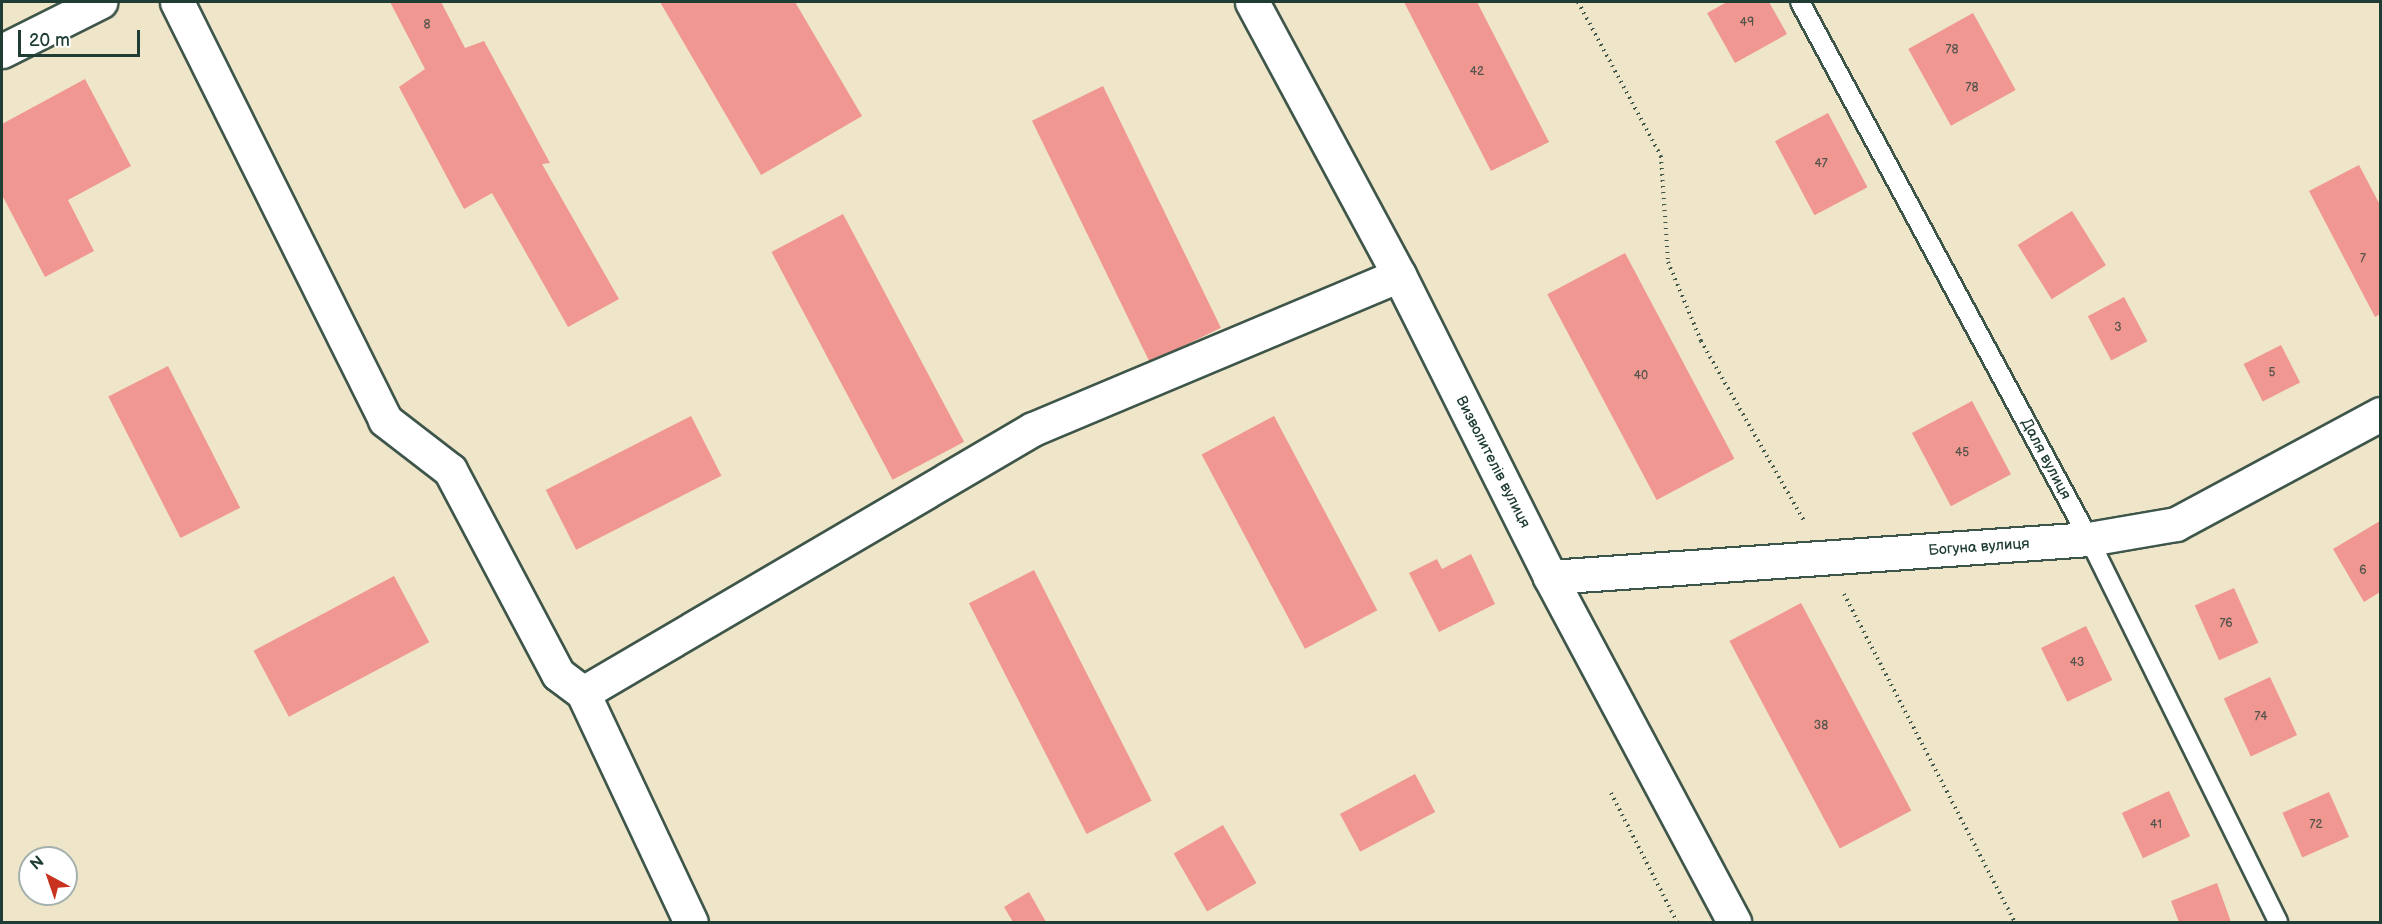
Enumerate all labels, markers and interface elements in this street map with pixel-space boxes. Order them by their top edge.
house number: 49 [1740,16,1754,30]
scale bar [21,18,142,56]
house number: 8 [424,18,430,32]
text: 20 m [29,30,70,51]
house number: 78 [1946,43,1958,57]
house number: 42 [1470,65,1484,79]
house number: 78 [1966,81,1978,95]
house number: 47 [1814,157,1828,171]
house number: 7 [2360,252,2366,266]
house number: 3 [2114,321,2122,335]
house number: 5 [2269,366,2275,380]
house number: 40 [1634,369,1648,383]
street label: Визволителів вулиця [1452,393,1534,531]
street label: Даля вулиця [2017,415,2075,503]
house number: 45 [1955,446,1969,460]
street label: Богуна вулиця [1928,534,2030,560]
house number: 6 [2359,564,2367,578]
house number: 76 [2219,617,2233,631]
house number: 43 [2070,656,2084,670]
house number: 74 [2254,710,2268,724]
house number: 38 [1814,719,1828,733]
house number: 41 [2150,818,2162,832]
house number: 72 [2310,818,2322,832]
north arrow [18,846,78,906]
text: N [27,852,48,875]

